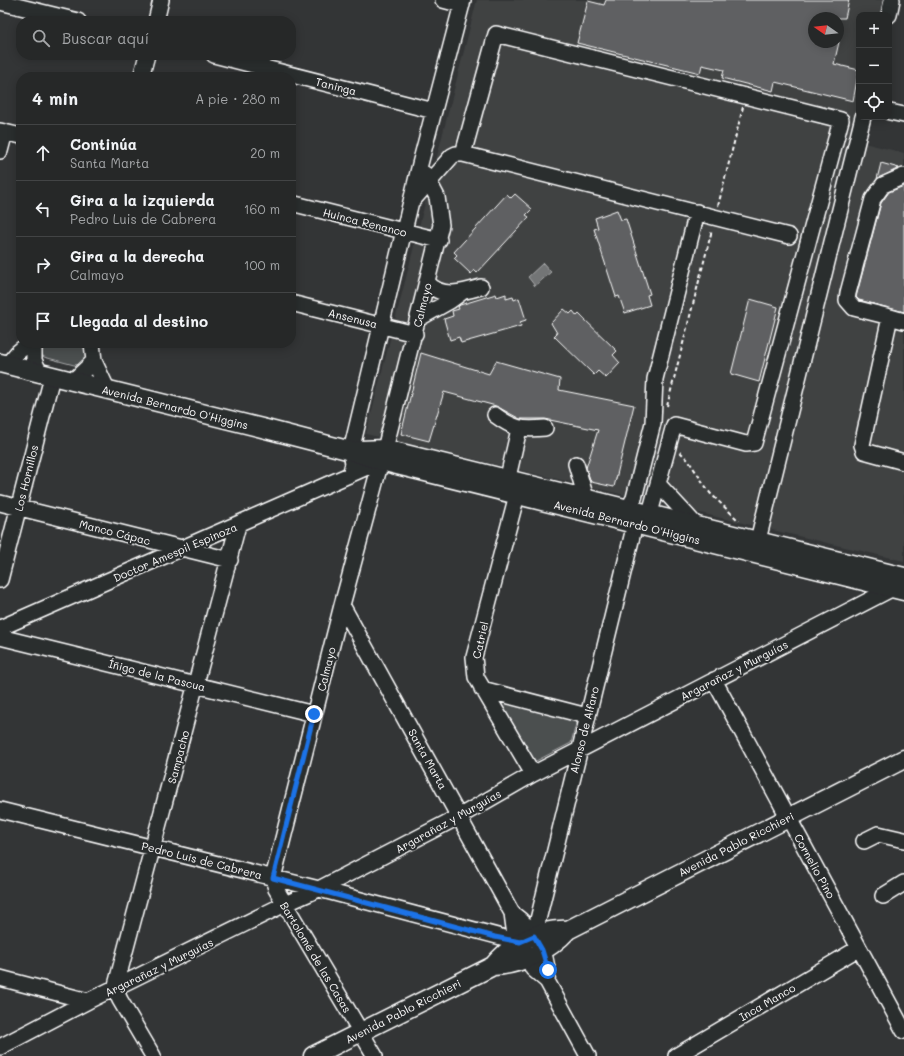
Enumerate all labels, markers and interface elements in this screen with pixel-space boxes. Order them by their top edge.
north arrow [808,12,844,48]
map controls [856,12,892,120]
button: + [856,12,892,48]
search box [16,16,296,60]
icon: search [30,27,52,49]
text: Buscar aquí [62,28,149,48]
button: − [856,48,892,84]
street label: Taninga [314,74,358,98]
button: locate [856,84,892,120]
text: 4 min [32,87,78,109]
text: A pie · 280 m [195,90,280,107]
text: Continúa [70,134,137,154]
icon: ahead [32,142,54,164]
text: 20 m [250,144,280,161]
text: Santa Marta [70,154,149,171]
text: Gira a la izquierda [70,190,215,210]
icon: left [32,198,54,220]
text: 160 m [244,200,280,217]
street label: Huinca Renanco [321,204,409,240]
text: Pedro Luis de Cabrera [70,210,216,227]
text: Gira a la derecha [70,246,204,266]
icon: right [32,254,54,276]
text: 100 m [244,256,280,273]
text: Calmayo [70,266,124,283]
street label: Calmayo [409,281,435,329]
street label: Ansenusa [327,305,379,331]
icon: arrive [32,310,54,332]
text: Llegada al destino [70,311,208,331]
street label: Avenida Bernardo O'Higgins [100,382,250,432]
street label: Los Hornillos [11,443,41,513]
street label: Avenida Bernardo O'Higgins [552,497,702,547]
street label: Manco Cápac [78,516,152,548]
street label: Doctor Amespil Espinoza [111,519,239,585]
street label: Catriel [468,620,492,660]
street label: Argarañaz y Murguías [678,636,790,704]
street label: Calmayo [313,645,339,693]
street label: Íñigo de la Pascua [107,656,207,694]
street label: Alonso de Alfaro [566,684,602,775]
route end [305,705,323,723]
street label: Santa Marta [405,726,451,792]
street label: Sampacho [164,728,192,785]
street label: Argarañaz y Murguías [392,786,504,856]
street label: Avenida Pablo Ricchieri [676,808,796,880]
street label: Cornelio Pino [791,831,839,901]
street label: Pedro Luis de Cabrera [140,838,264,882]
street label: Bartolomé de las Casas [277,899,355,1015]
street label: Argarañaz y Murguías [102,934,216,1000]
route start [539,961,557,979]
street label: Avenida Pablo Ricchieri [343,975,463,1047]
street label: Inca Manco [736,980,798,1024]

